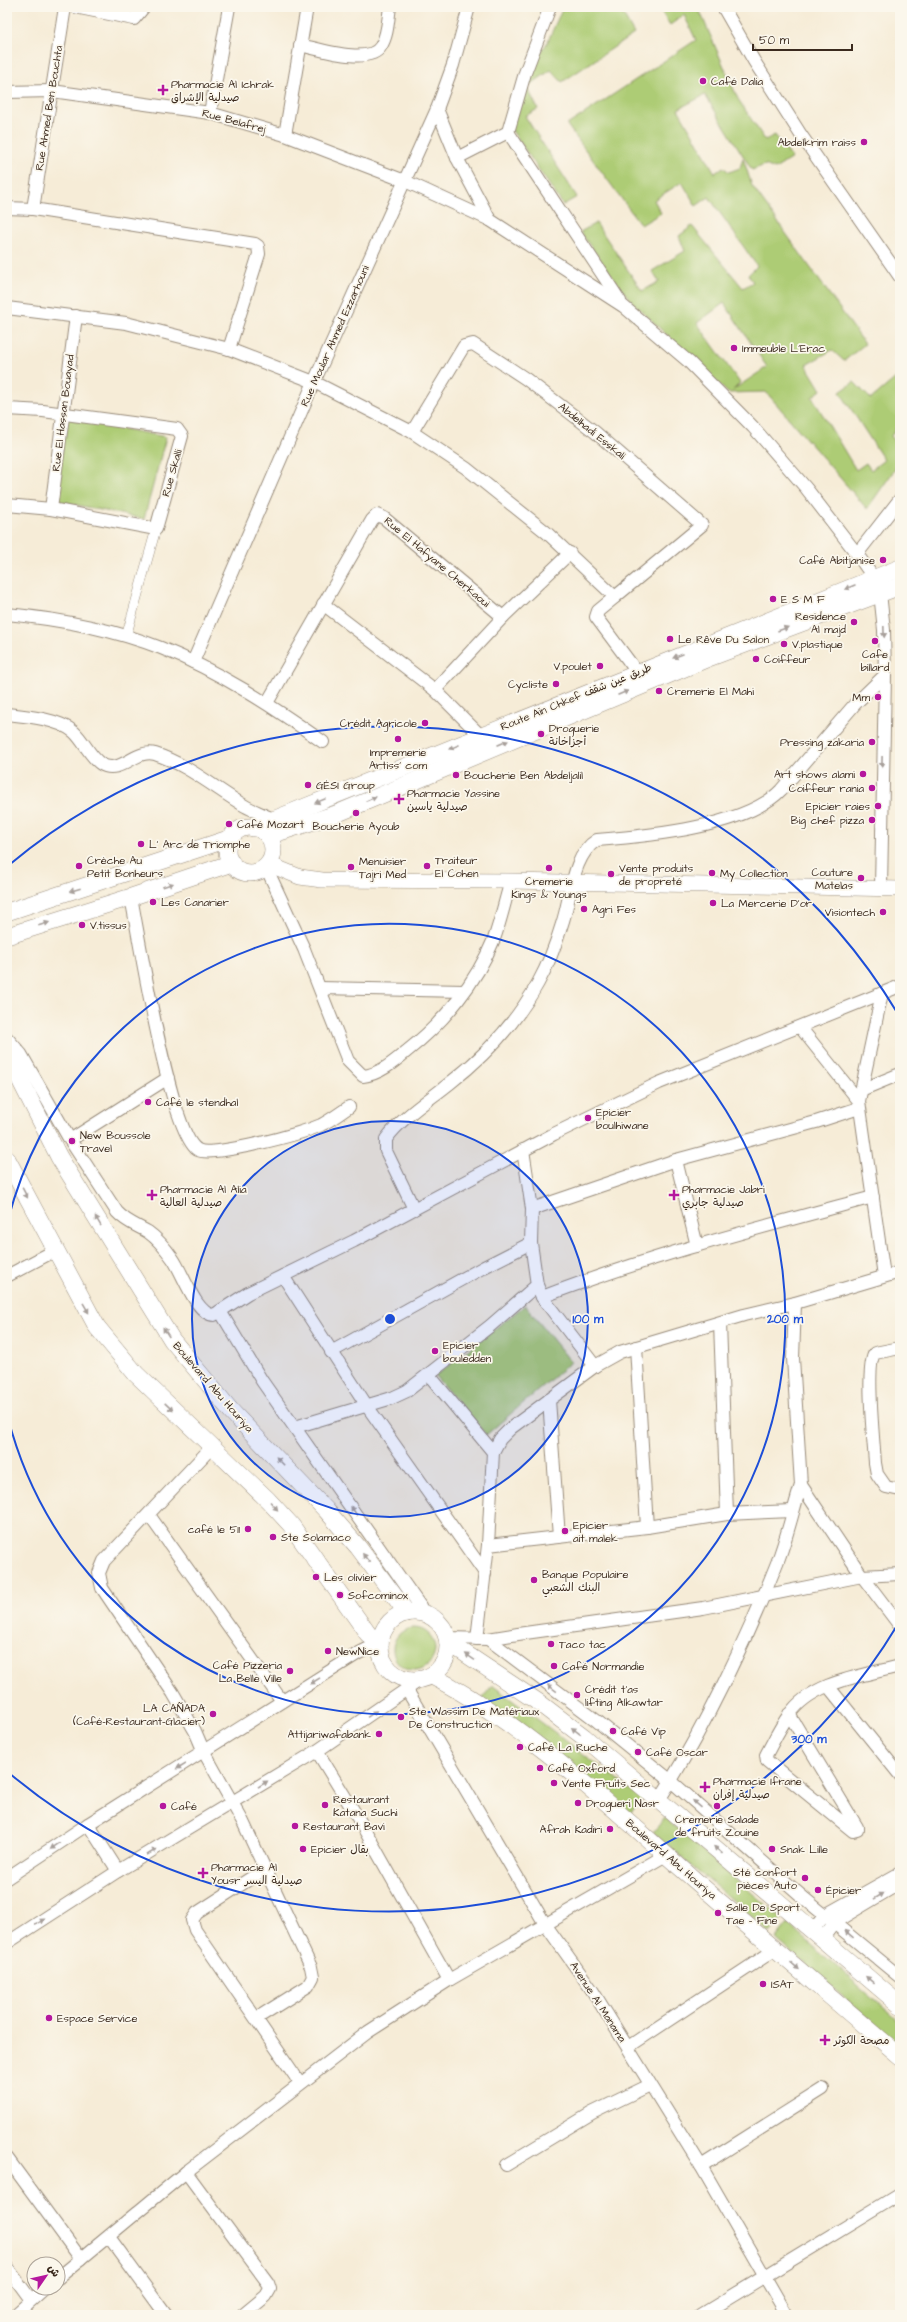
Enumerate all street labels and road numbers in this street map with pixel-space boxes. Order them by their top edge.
street label: Rue Ahmed Ben Bouchta [32,44,66,172]
street label: Rue Belafrej [200,105,268,137]
street label: Rue Moular Ahmed Ezzarhouni [297,263,373,409]
street label: Rue El Hassan Bouayad [48,353,79,472]
street label: Abdelhadi Esskali [555,399,629,463]
street label: Rue Skalli [158,447,186,498]
street label: Rue El Hafyane Cherkaoui [380,513,493,612]
street label: Route Aïn Chkef طريق عين شقف [498,660,654,734]
street label: Boulevard Abu Houriya [169,1338,257,1437]
street label: Boulevard Abu Houriya [622,1815,720,1904]
street label: Avenue Al Manama [566,1959,630,2046]

